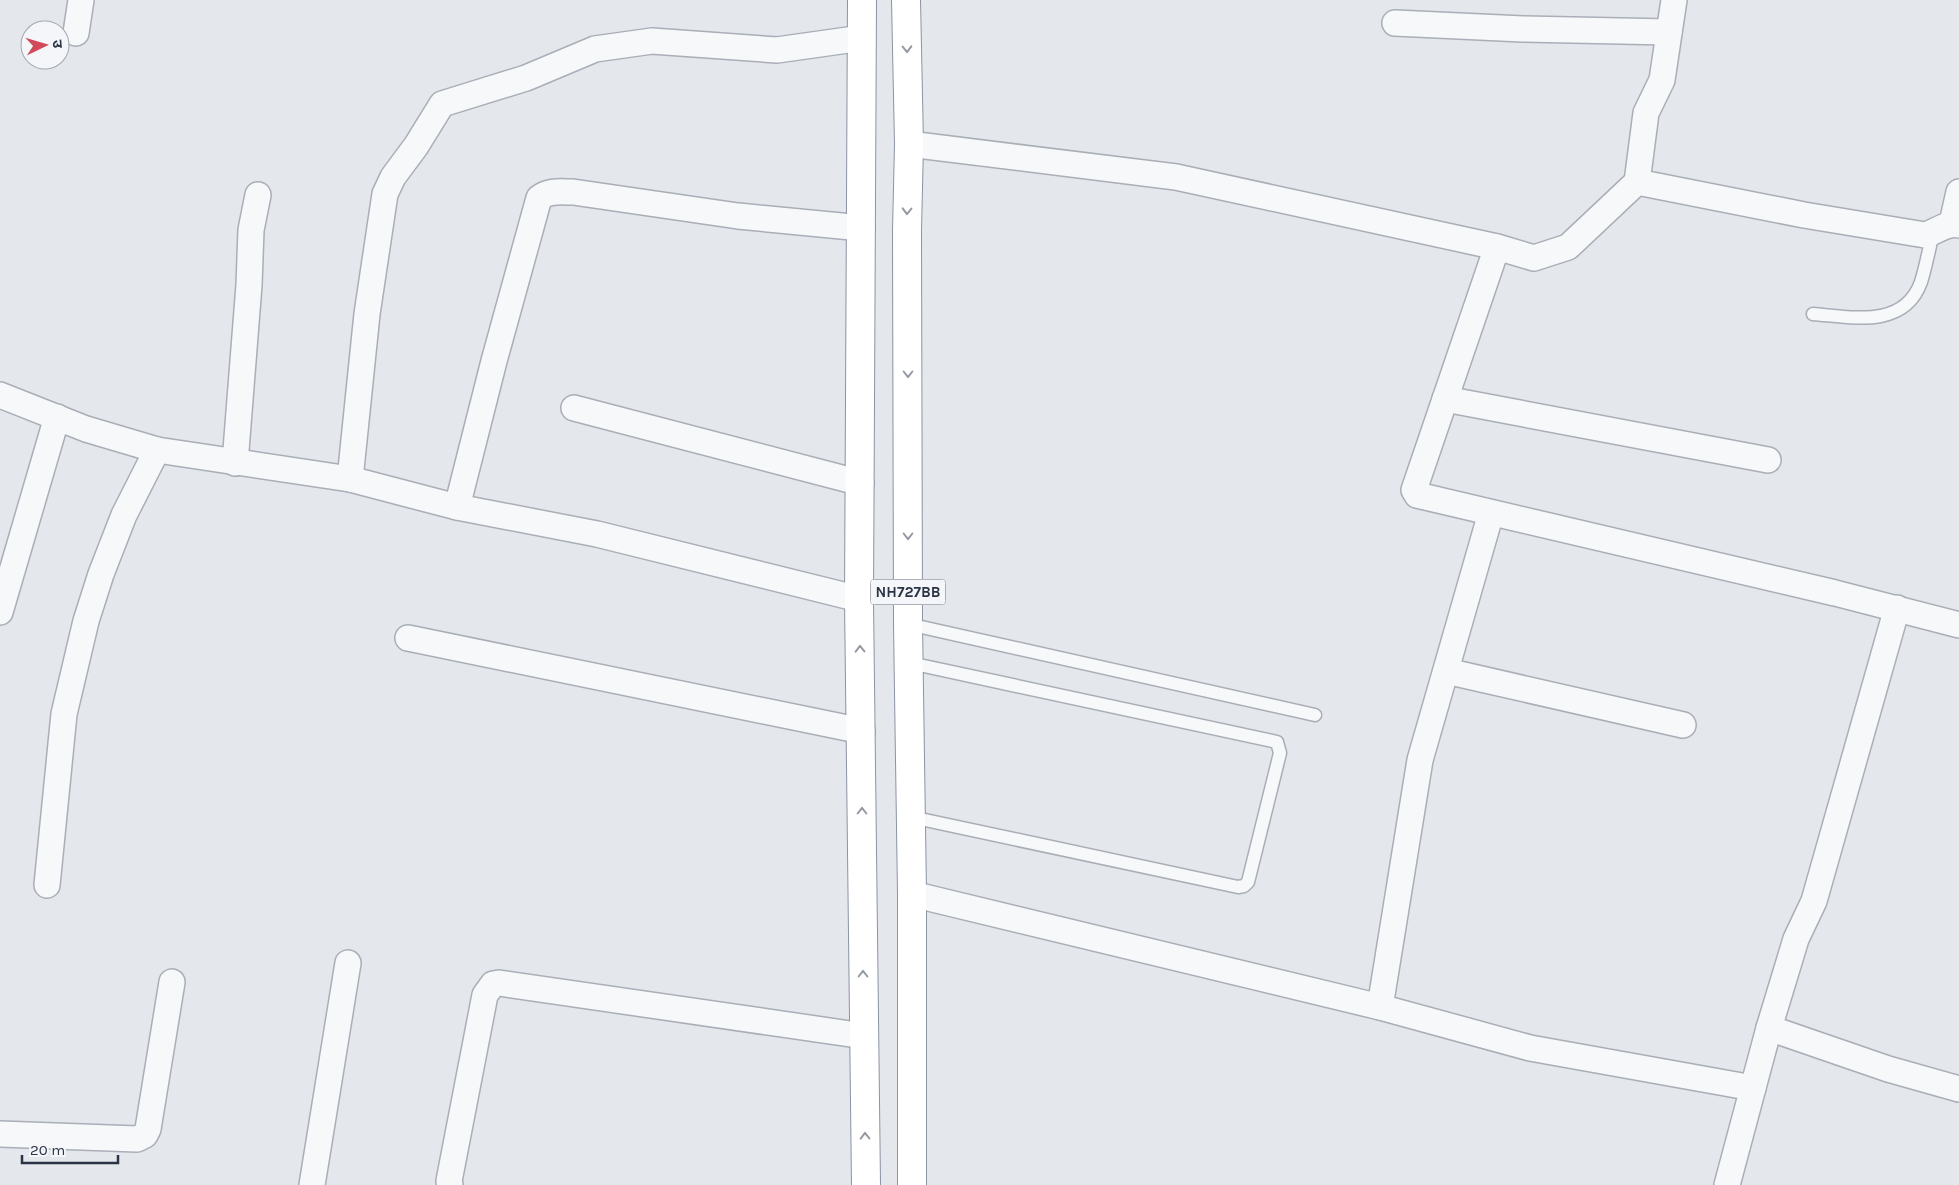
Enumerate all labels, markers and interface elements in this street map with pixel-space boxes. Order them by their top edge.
north arrow [20,20,70,70]
text: उ [49,39,66,50]
one-way arrow [901,45,912,53]
one-way arrow [902,207,913,215]
one-way arrow [903,370,913,378]
one-way arrow [903,532,913,540]
road number: NH727BB [870,580,946,604]
one-way arrow [855,645,865,652]
one-way arrow [857,807,868,815]
one-way arrow [858,970,869,978]
scale bar [22,1132,119,1164]
one-way arrow [860,1132,871,1140]
text: 20 m [30,1141,65,1159]

